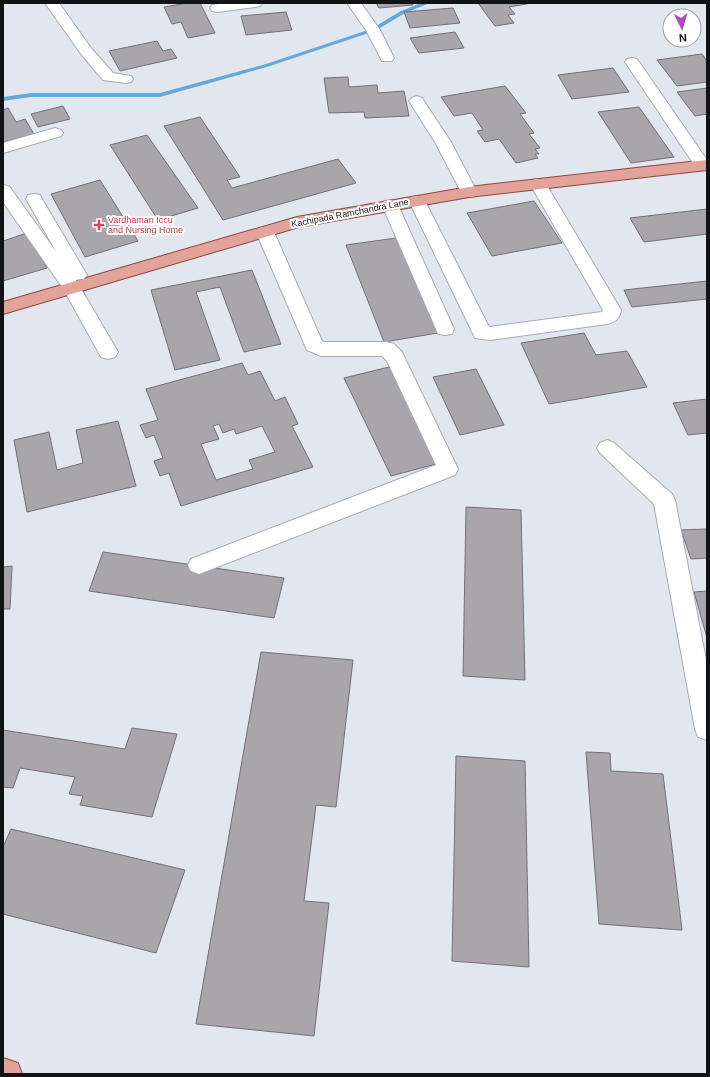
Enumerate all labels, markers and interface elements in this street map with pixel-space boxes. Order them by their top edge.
north arrow [662,8,702,48]
text: N [678,32,687,44]
street label: Kachipada Ramchandra Lane [291,197,409,229]
place label: Vardhaman Iccu and Nursing Home [108,215,183,235]
marker: Vardhaman Iccu and Nursing Home [93,219,105,231]

